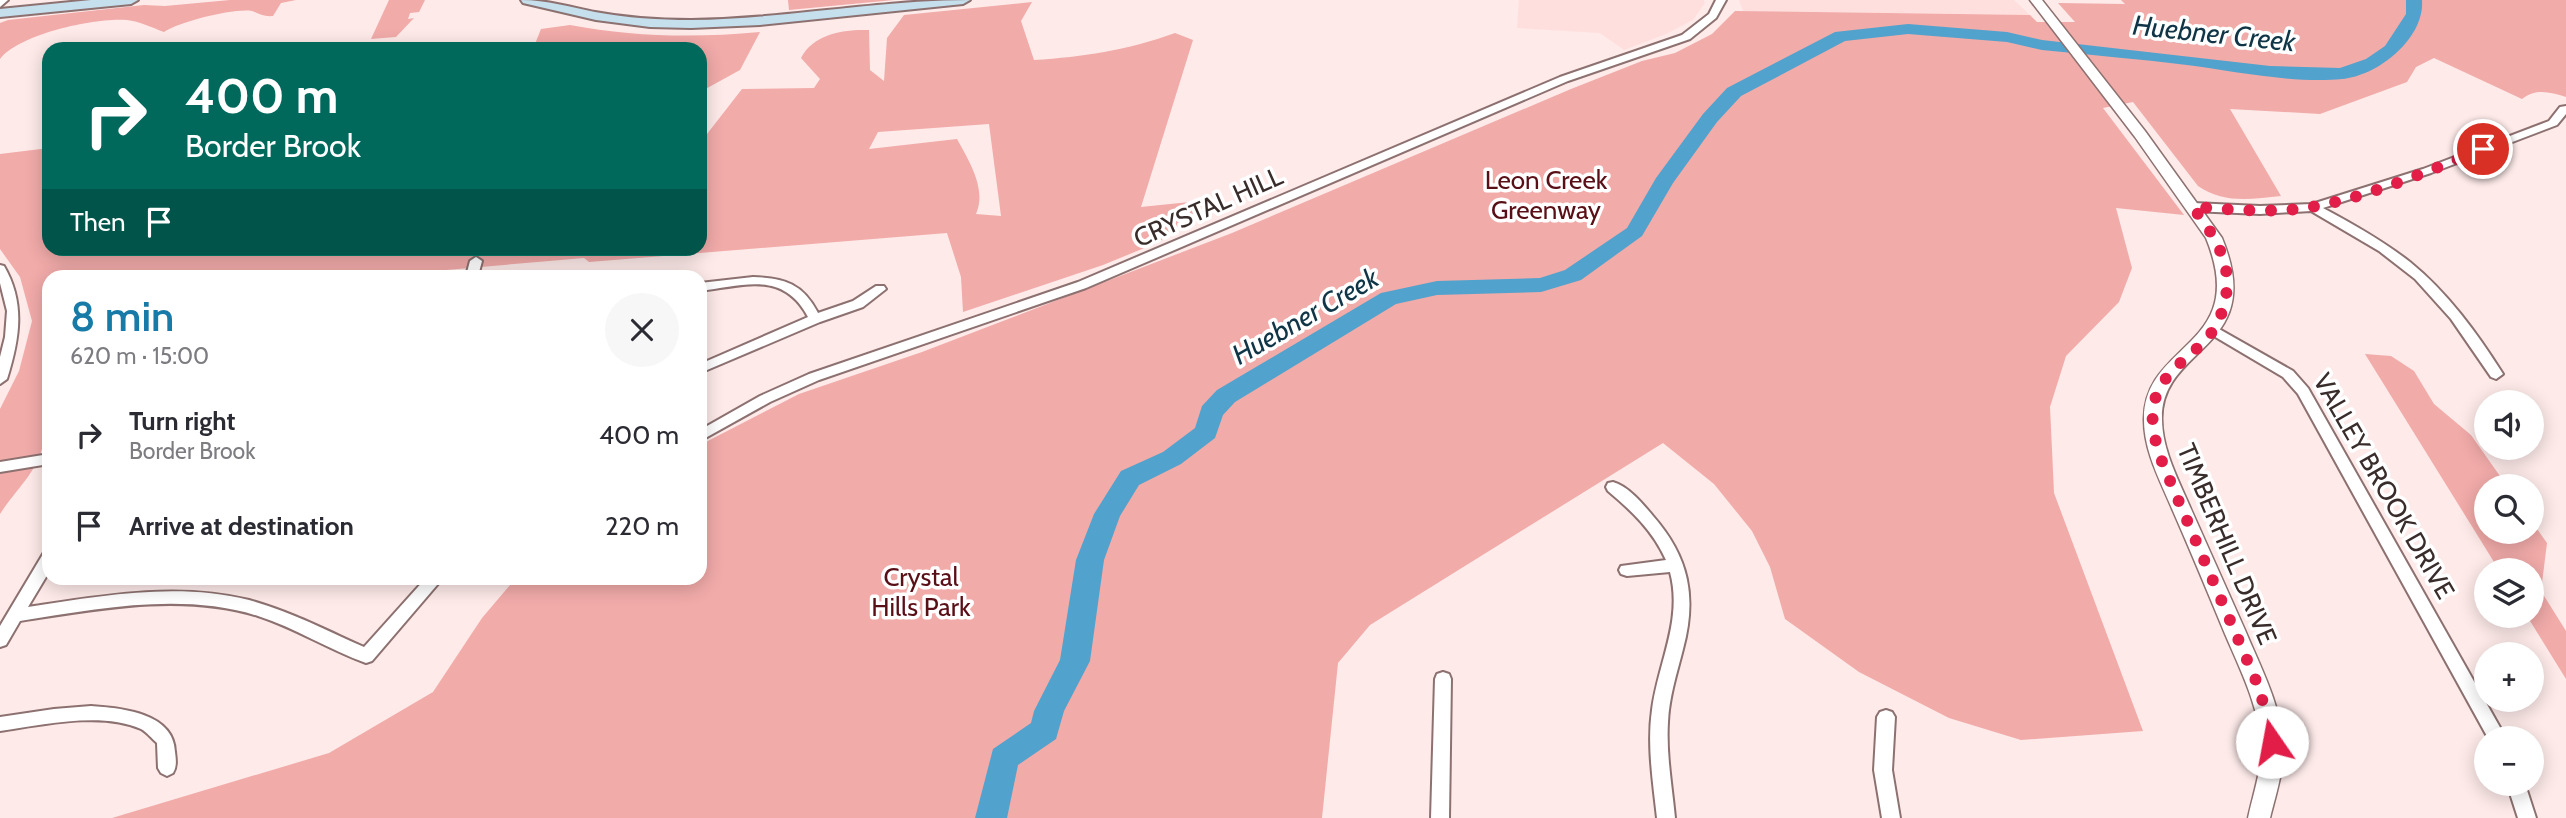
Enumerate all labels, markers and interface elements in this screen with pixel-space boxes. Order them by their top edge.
water label: Huebner Creek [2131,8,2298,59]
text: 400 m [185,66,338,125]
icon: right [70,70,161,161]
pin [2453,119,2513,179]
text: Border Brook [185,126,361,165]
icon: arrive [2464,130,2502,168]
street label: CRYSTAL HILL [1129,160,1287,254]
park label: Leon Creek Greenway [1485,164,1608,226]
icon: arrive [140,203,178,241]
text: Then [70,206,126,238]
water label: Huebner Creek [1226,260,1385,372]
text: 8 min [70,290,174,342]
button: close [605,293,679,367]
text: 620 m · 15:00 [70,342,209,370]
street label: VALLEY BROOK DRIVE [2306,368,2462,604]
map controls [2474,390,2544,796]
button: sound [2474,390,2544,460]
text: Turn right [129,405,235,437]
icon: right [70,416,108,454]
text: 400 m [599,419,679,451]
text: Border Brook [129,437,256,465]
street label: TIMBERHILL DRIVE [2170,439,2284,649]
button: search [2474,474,2544,544]
icon: arrive [70,507,108,545]
text: Arrive at destination [129,510,354,542]
text: 220 m [605,510,679,542]
button: layers [2474,558,2544,628]
park label: Crystal Hills Park [871,561,971,623]
button: + [2474,642,2544,712]
position arrow [2235,705,2309,779]
button: − [2474,726,2544,796]

